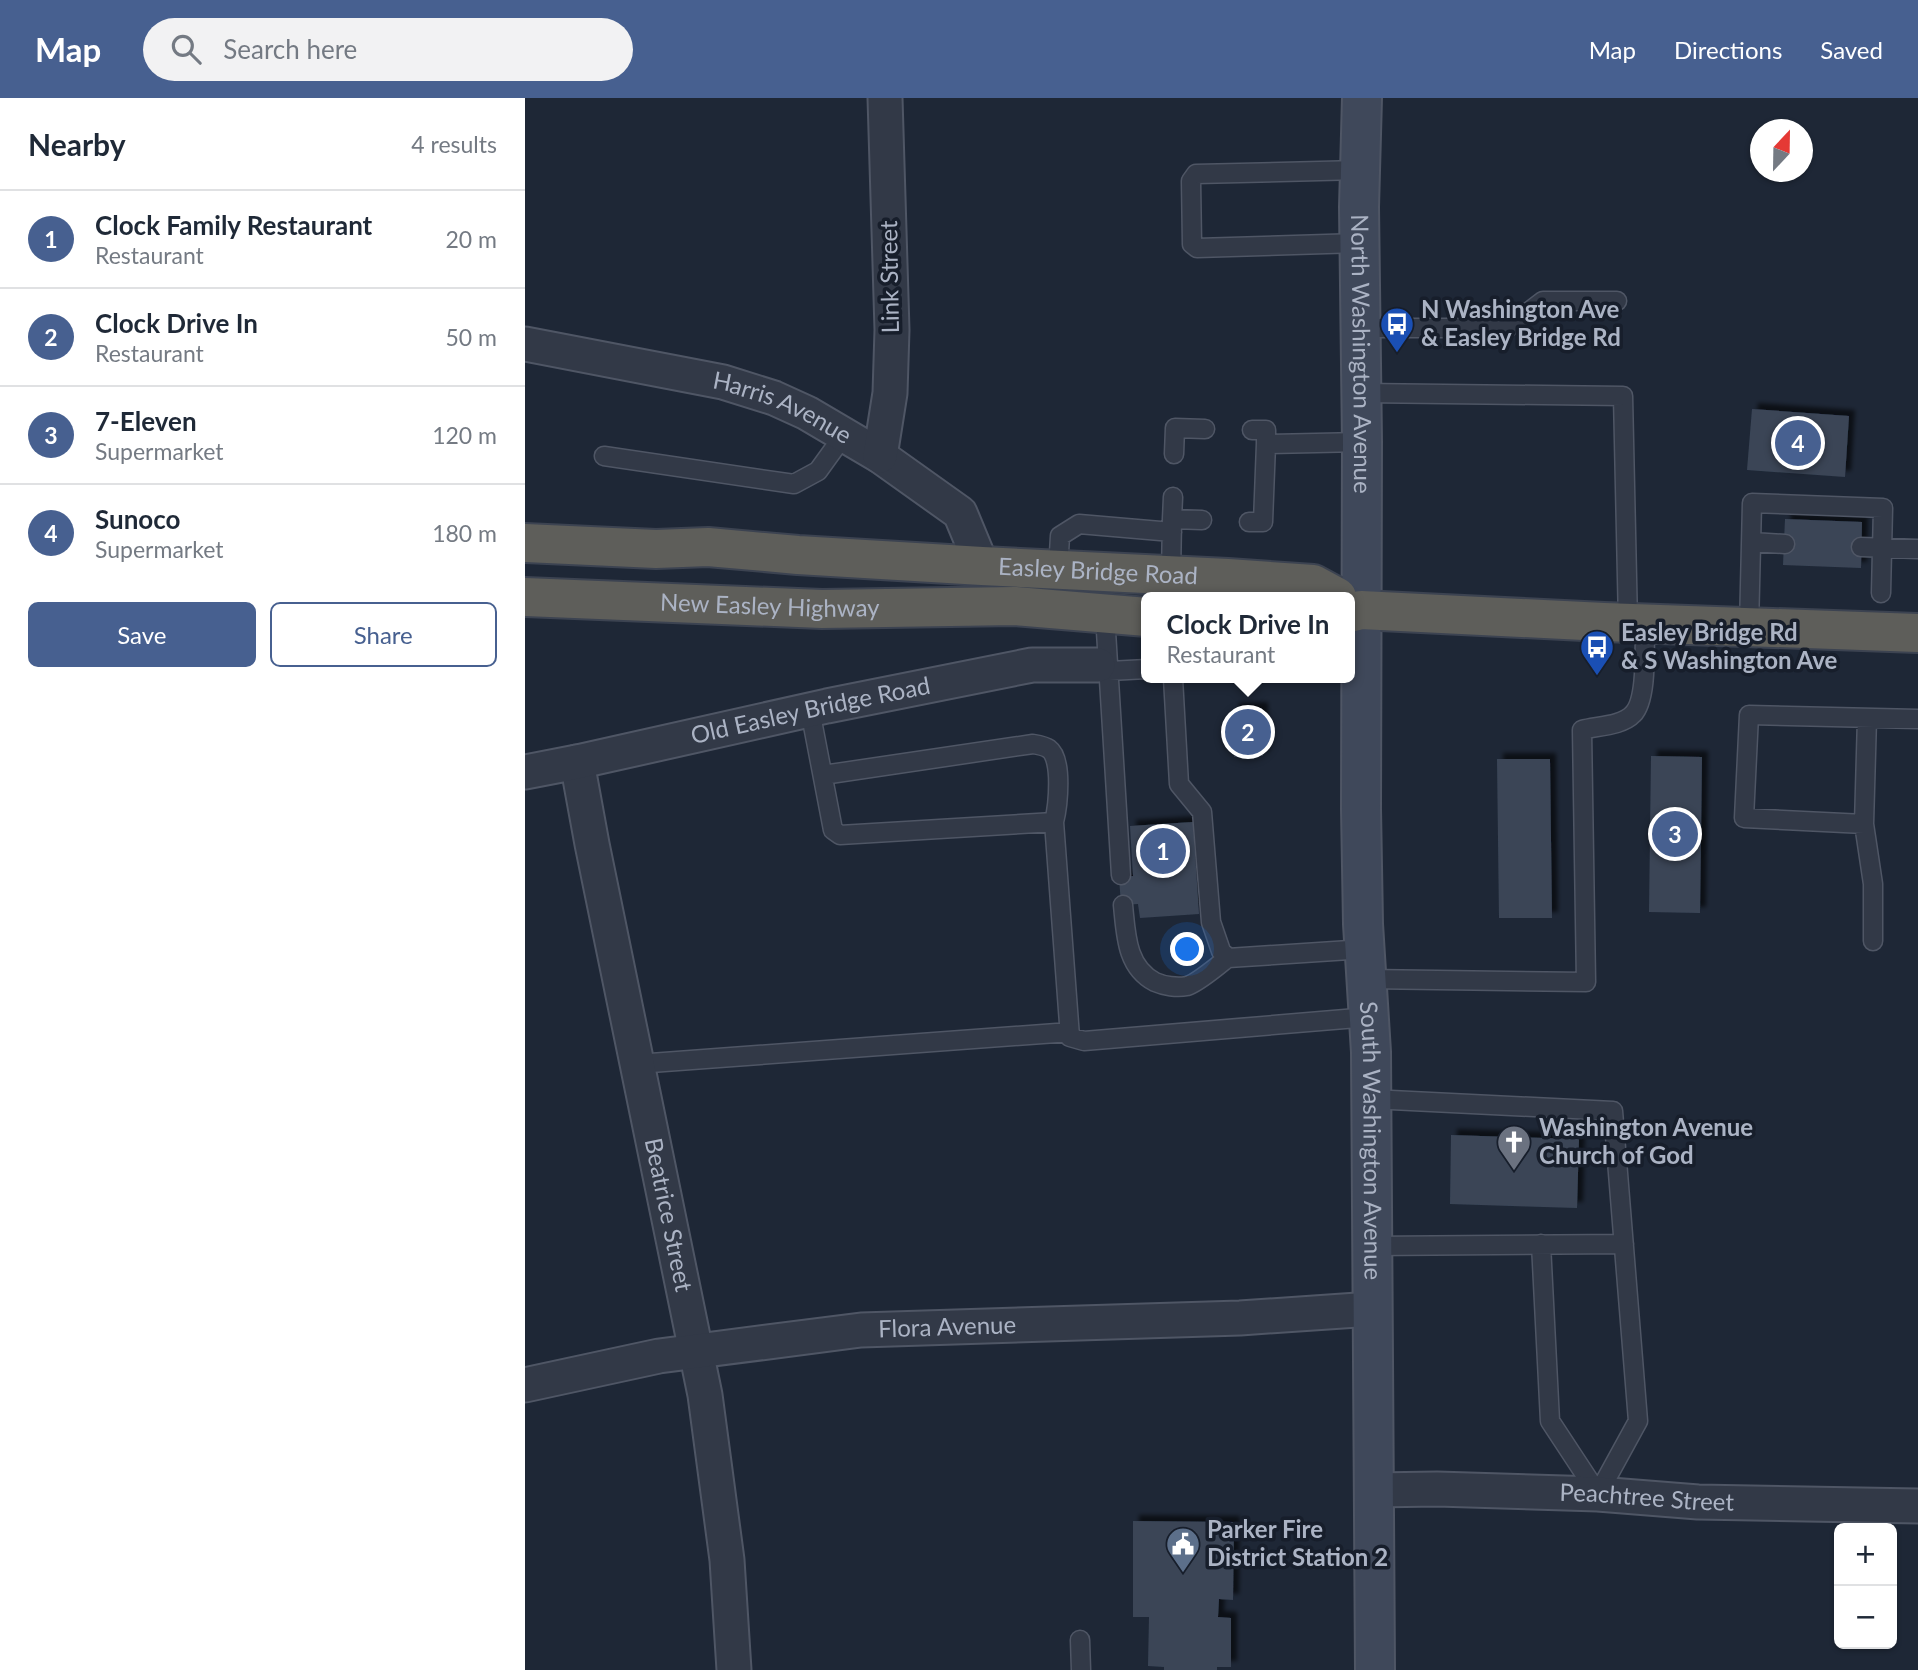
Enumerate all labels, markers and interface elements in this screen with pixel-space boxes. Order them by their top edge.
search box [143,18,633,81]
text: Map [35,29,101,69]
icon: search [167,30,205,68]
text: Search here [223,33,357,65]
text: Map [1589,35,1636,64]
text: Directions [1674,35,1782,64]
text: Saved [1820,35,1883,64]
north arrow [1750,119,1813,182]
text: Nearby [28,126,126,162]
text: 4 results [411,130,497,158]
text: Clock Family Restaurant [95,209,372,241]
street label: North Washington Avenue [1346,214,1378,494]
street label: Link Street [873,220,904,334]
text: 1 [44,225,58,253]
text: 20 m [446,225,497,253]
text: Restaurant [95,241,204,269]
place label: N Washington Ave & Easley Bridge Rd [1421,294,1621,351]
bus stop icon: N Washington Ave & Easley Bridge Rd [1378,305,1416,354]
text: Clock Drive In [95,307,258,339]
text: 2 [44,323,58,351]
text: 50 m [446,323,497,351]
text: Restaurant [95,339,204,367]
street label: Harris Avenue [711,364,857,449]
text: 7-Eleven [95,405,197,437]
pin: 4 [1775,417,1821,469]
text: 3 [44,421,58,449]
text: 120 m [432,421,497,449]
text: Supermarket [95,437,224,465]
text: Sunoco [95,503,181,535]
text: 4 [44,519,58,547]
text: 180 m [432,519,497,547]
text: Supermarket [95,535,224,563]
street label: Easley Bridge Road [998,551,1199,590]
street label: New Easley Highway [660,586,880,622]
popup [1141,592,1355,683]
button: Save [28,602,256,667]
button: Share [270,602,497,667]
text: Clock Drive In [1167,608,1329,640]
place label: Easley Bridge Rd & S Washington Ave [1621,617,1837,674]
bus stop icon: Easley Bridge Rd & S Washington Ave [1578,628,1616,677]
text: Restaurant [1167,640,1275,668]
street label: Old Easley Bridge Road [688,670,932,749]
pin: 2 [1225,706,1271,758]
pin: 3 [1652,808,1698,860]
pin: 1 [1140,825,1186,877]
your location [1170,932,1204,966]
street label: South Washington Avenue [1355,1000,1388,1280]
place label: Washington Avenue Church of God [1539,1112,1753,1169]
church icon: Washington Avenue Church of God [1495,1123,1533,1172]
street label: Beatrice Street [640,1135,700,1294]
street label: Flora Avenue [878,1309,1017,1342]
street label: Peachtree Street [1559,1477,1735,1516]
place label: Parker Fire District Station 2 [1207,1514,1388,1571]
map controls [1834,1523,1897,1649]
button: + [1834,1523,1897,1586]
public building icon: Parker Fire District Station 2 [1164,1525,1202,1574]
button: − [1834,1586,1897,1649]

